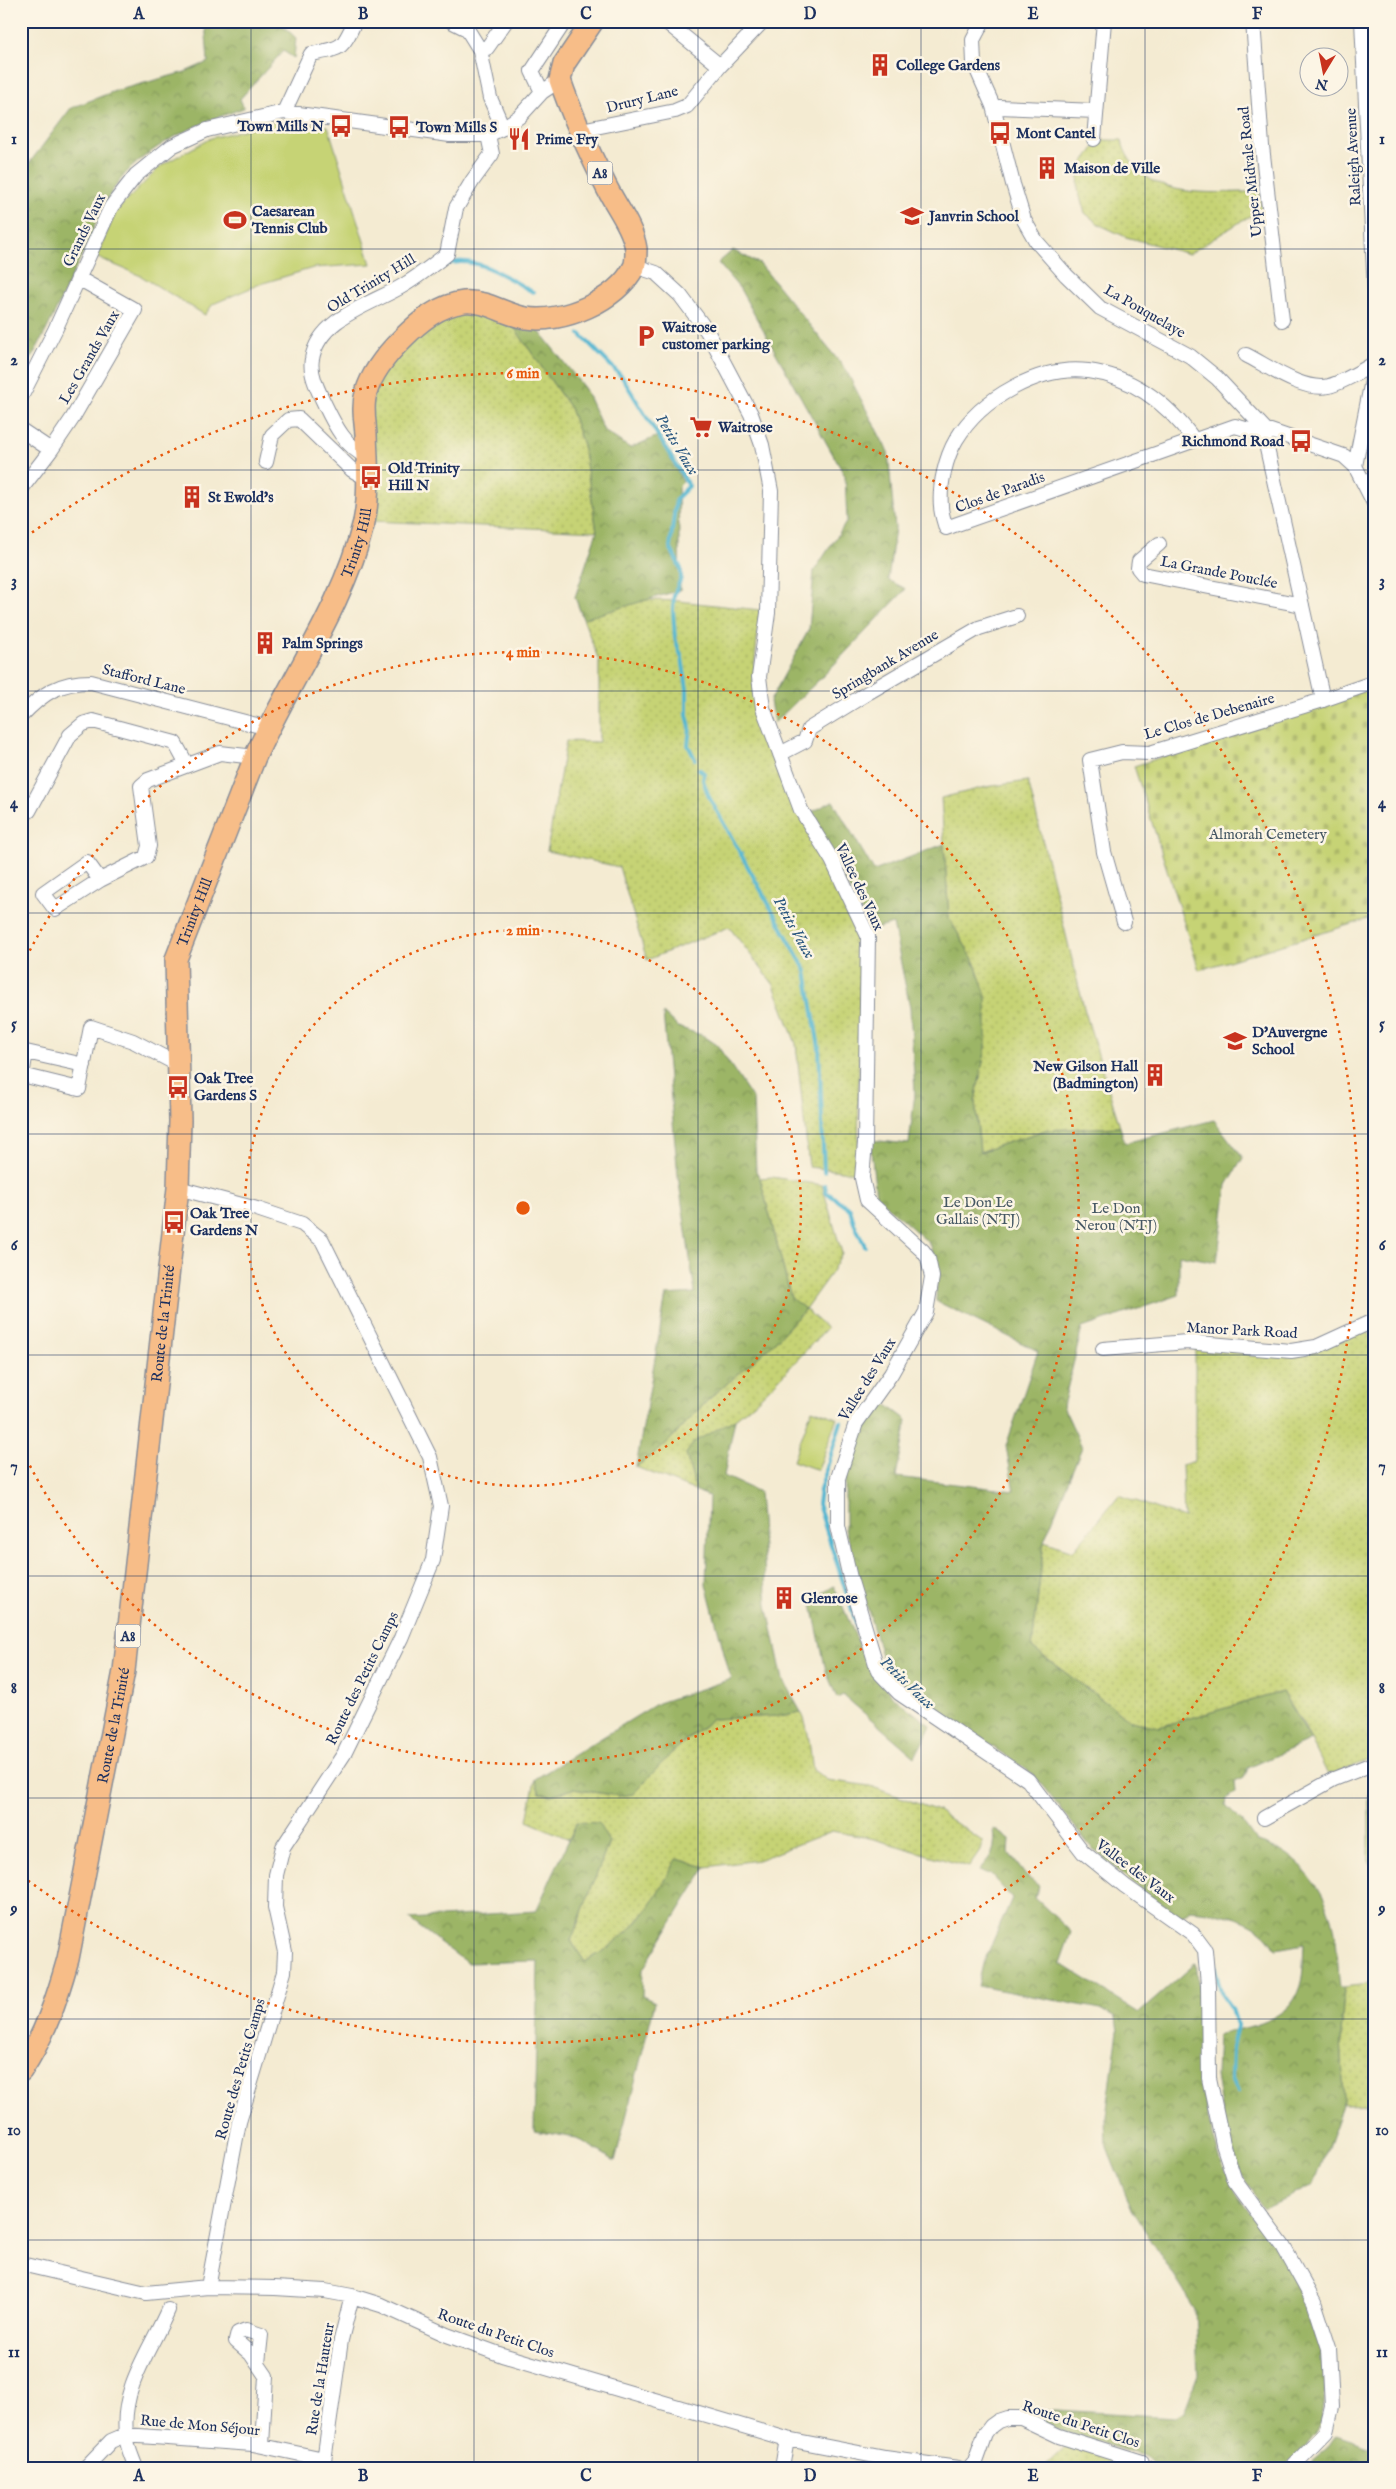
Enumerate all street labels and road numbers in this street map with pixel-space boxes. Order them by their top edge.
street label: Drury Lane [604,81,680,118]
street label: Upper Midvale Road [1234,105,1267,238]
street label: Raleigh Avenue [1341,107,1366,206]
road number: A8 [588,162,612,184]
street label: Grands Vaux [59,190,111,270]
street label: Old Trinity Hill [324,249,420,317]
street label: La Pouquelaye [1101,280,1189,343]
street label: Les Grands Vaux [55,306,124,408]
street label: Clos de Paradis [953,467,1048,517]
street label: Trinity Hill [337,506,376,581]
street label: La Grande Pouclée [1159,552,1279,593]
street label: Springbank Avenue [828,625,942,704]
street label: Stafford Lane [100,660,188,699]
street label: Le Clos de Debenaire [1142,689,1277,744]
street label: Vallee des Vaux [831,840,888,935]
street label: Trinity Hill [173,874,217,949]
street label: Route de la Trinité [147,1264,179,1383]
street label: Manor Park Road [1186,1318,1299,1343]
street label: Vallee des Vaux [834,1334,901,1425]
street label: Route des Petits Camps [322,1608,403,1748]
road number: A8 [116,1624,140,1648]
street label: Route de la Trinité [93,1666,134,1785]
street label: Vallee des Vaux [1091,1835,1180,1908]
street label: Route des Petits Camps [211,1996,270,2142]
street label: Route du Petit Clos [435,2305,557,2362]
street label: Rue de la Hauteur [302,2321,339,2437]
street label: Route du Petit Clos [1020,2397,1142,2452]
street label: Rue de Mon Séjour [139,2411,261,2440]

